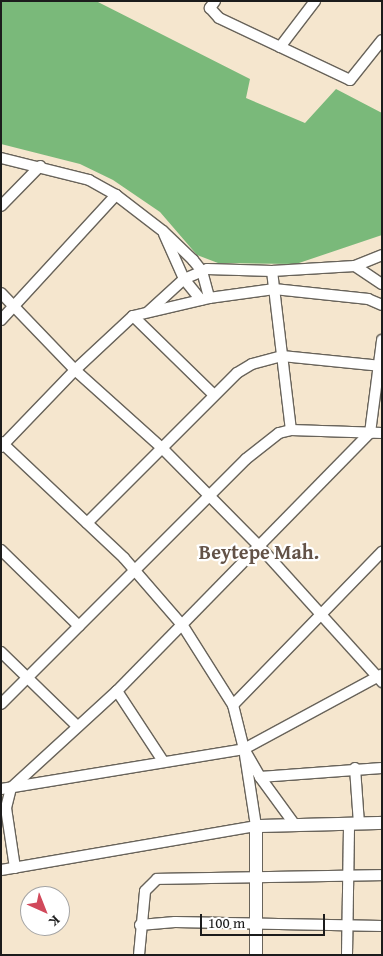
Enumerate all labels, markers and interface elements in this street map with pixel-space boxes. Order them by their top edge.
district label: Beytepe Mah. [199,539,319,563]
north arrow [20,886,70,936]
scale bar [203,904,328,936]
text: K [45,911,65,931]
text: 100 m [208,912,245,933]

